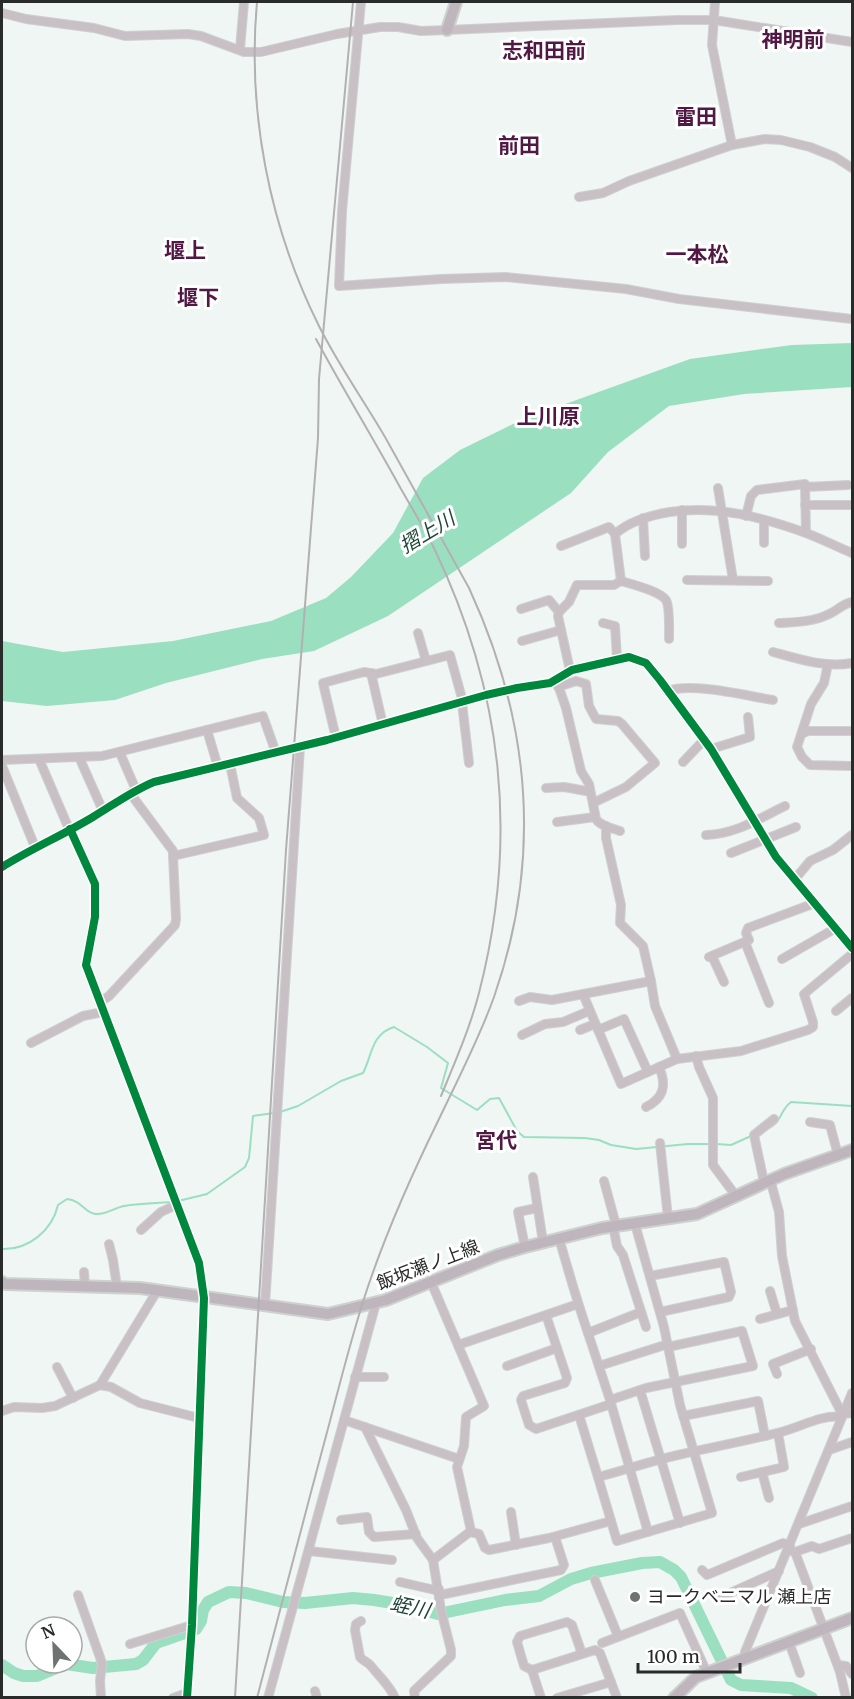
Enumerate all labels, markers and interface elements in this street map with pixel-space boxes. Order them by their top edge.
district label: 神明前 [762,26,825,53]
district label: 志和田前 [502,37,586,64]
district label: 雷田 [675,103,717,130]
district label: 前田 [498,132,540,159]
district label: 堰上 [164,237,206,264]
district label: 一本松 [666,241,729,268]
district label: 堰下 [177,284,219,311]
district label: 上川原 [517,403,580,430]
water label: 摺上川 [395,504,461,558]
district label: 宮代 [475,1127,517,1154]
street label: 飯坂瀬ノ上線 [373,1234,482,1295]
place label: ヨークベニマル 瀬上店 [647,1585,831,1608]
water label: 蛭川 [388,1590,434,1623]
marker: ヨークベニマル 瀬上店 [628,1590,642,1604]
north arrow [24,1615,84,1675]
text: N [38,1619,58,1643]
scale bar [638,1636,740,1674]
text: 100 m [647,1645,700,1668]

